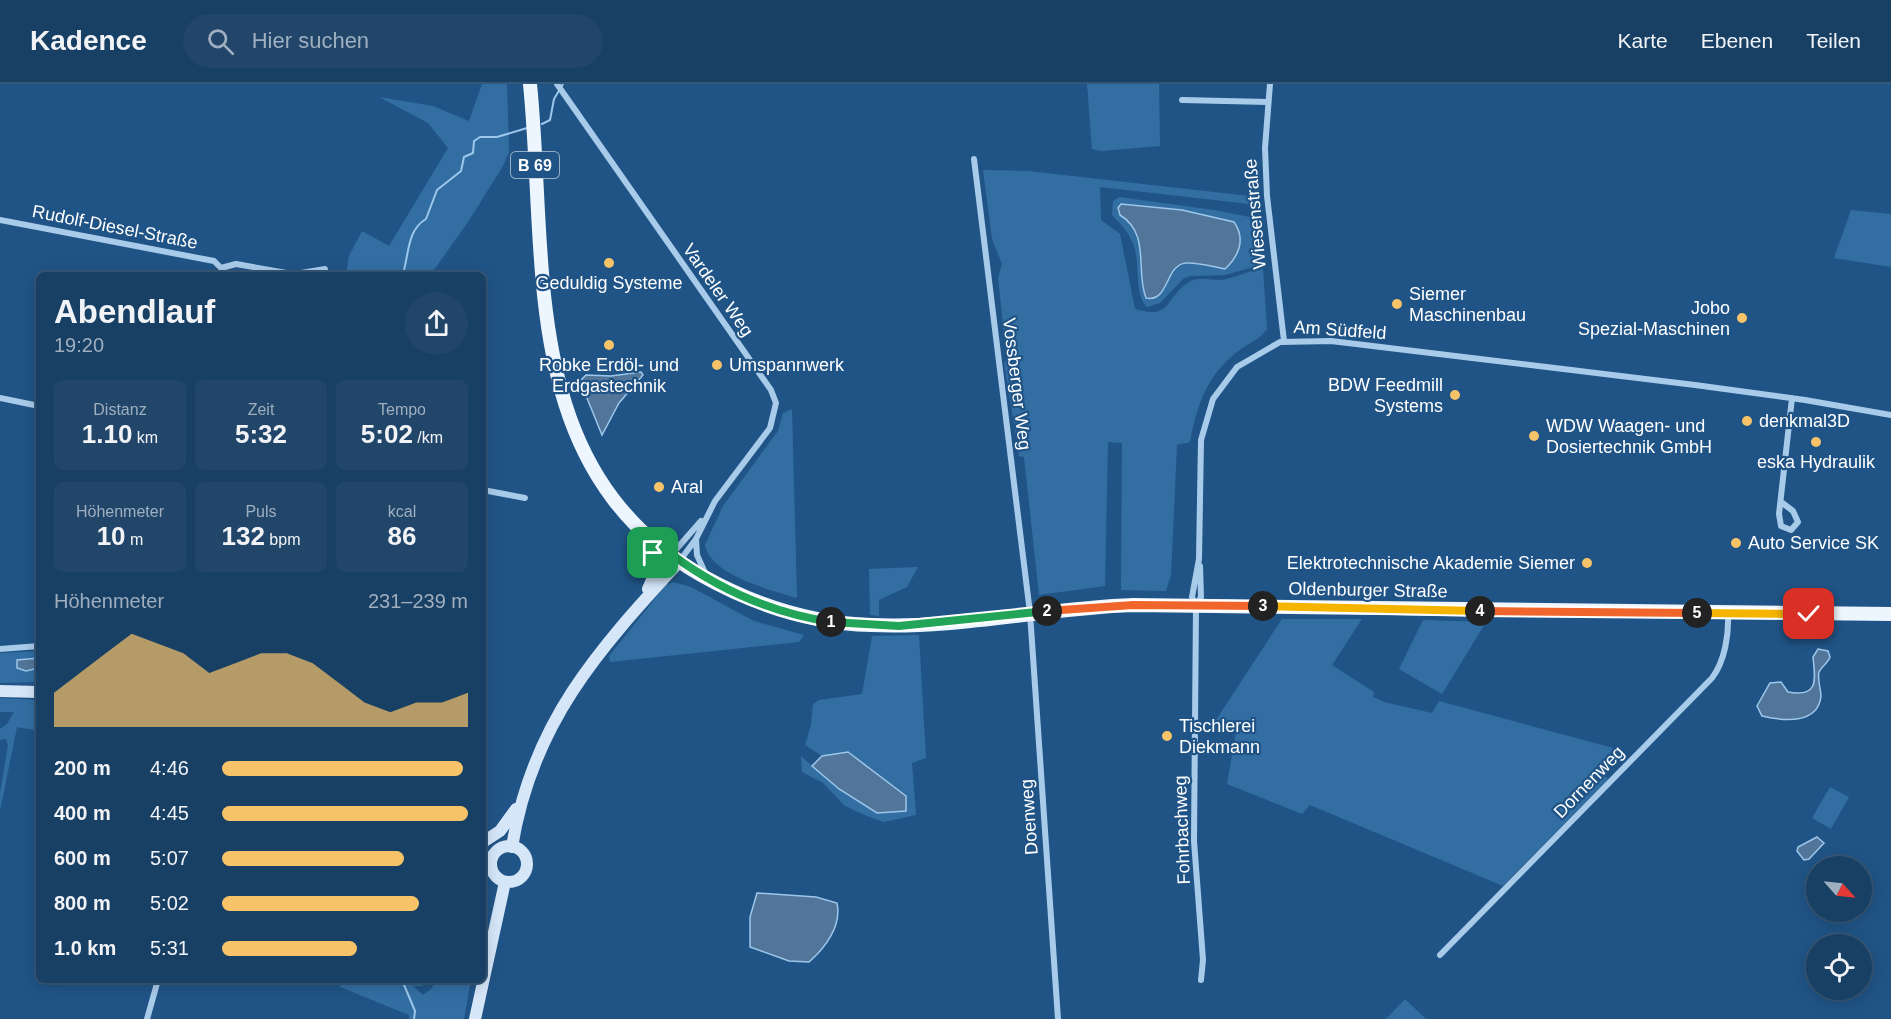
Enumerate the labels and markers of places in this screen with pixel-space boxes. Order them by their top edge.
marker: Geduldig Systeme [602,256,616,270]
place label: Geduldig Systeme [535,273,683,293]
place label: Siemer Maschinenbau [1409,284,1526,325]
marker: Siemer Maschinenbau [1390,297,1404,311]
place label: Jobo Spezial-Maschinen [1578,298,1730,339]
marker: Jobo Spezial-Maschinen [1735,311,1749,325]
marker: Robke Erdöl- und Erdgastechnik [602,338,616,352]
place label: Robke Erdöl- und Erdgastechnik [539,355,679,396]
place label: Umspannwerk [729,355,845,375]
marker: Umspannwerk [710,358,724,372]
place label: BDW Feedmill Systems [1328,375,1443,416]
marker: BDW Feedmill Systems [1448,388,1462,402]
place label: denkmal3D [1759,411,1850,431]
marker: denkmal3D [1740,414,1754,428]
place label: WDW Waagen- und Dosiertechnik GmbH [1546,416,1712,457]
marker: WDW Waagen- und Dosiertechnik GmbH [1527,429,1541,443]
marker: eska Hydraulik [1809,435,1823,449]
place label: eska Hydraulik [1757,452,1876,472]
place label: Aral [671,477,703,497]
marker: Aral [652,480,666,494]
pin [627,527,678,578]
place label: Auto Service SK [1748,533,1879,553]
marker: Auto Service SK [1729,536,1743,550]
place label: Elektrotechnische Akademie Siemer [1287,553,1575,573]
marker: Elektrotechnische Akademie Siemer [1580,556,1594,570]
pin [1783,588,1834,639]
pin: 3 [1248,591,1278,621]
pin: 2 [1032,596,1062,626]
pin: 4 [1465,596,1495,626]
pin: 5 [1682,598,1712,628]
pin: 1 [816,607,846,637]
place label: Tischlerei Diekmann [1179,716,1260,757]
marker: Tischlerei Diekmann [1160,729,1174,743]

